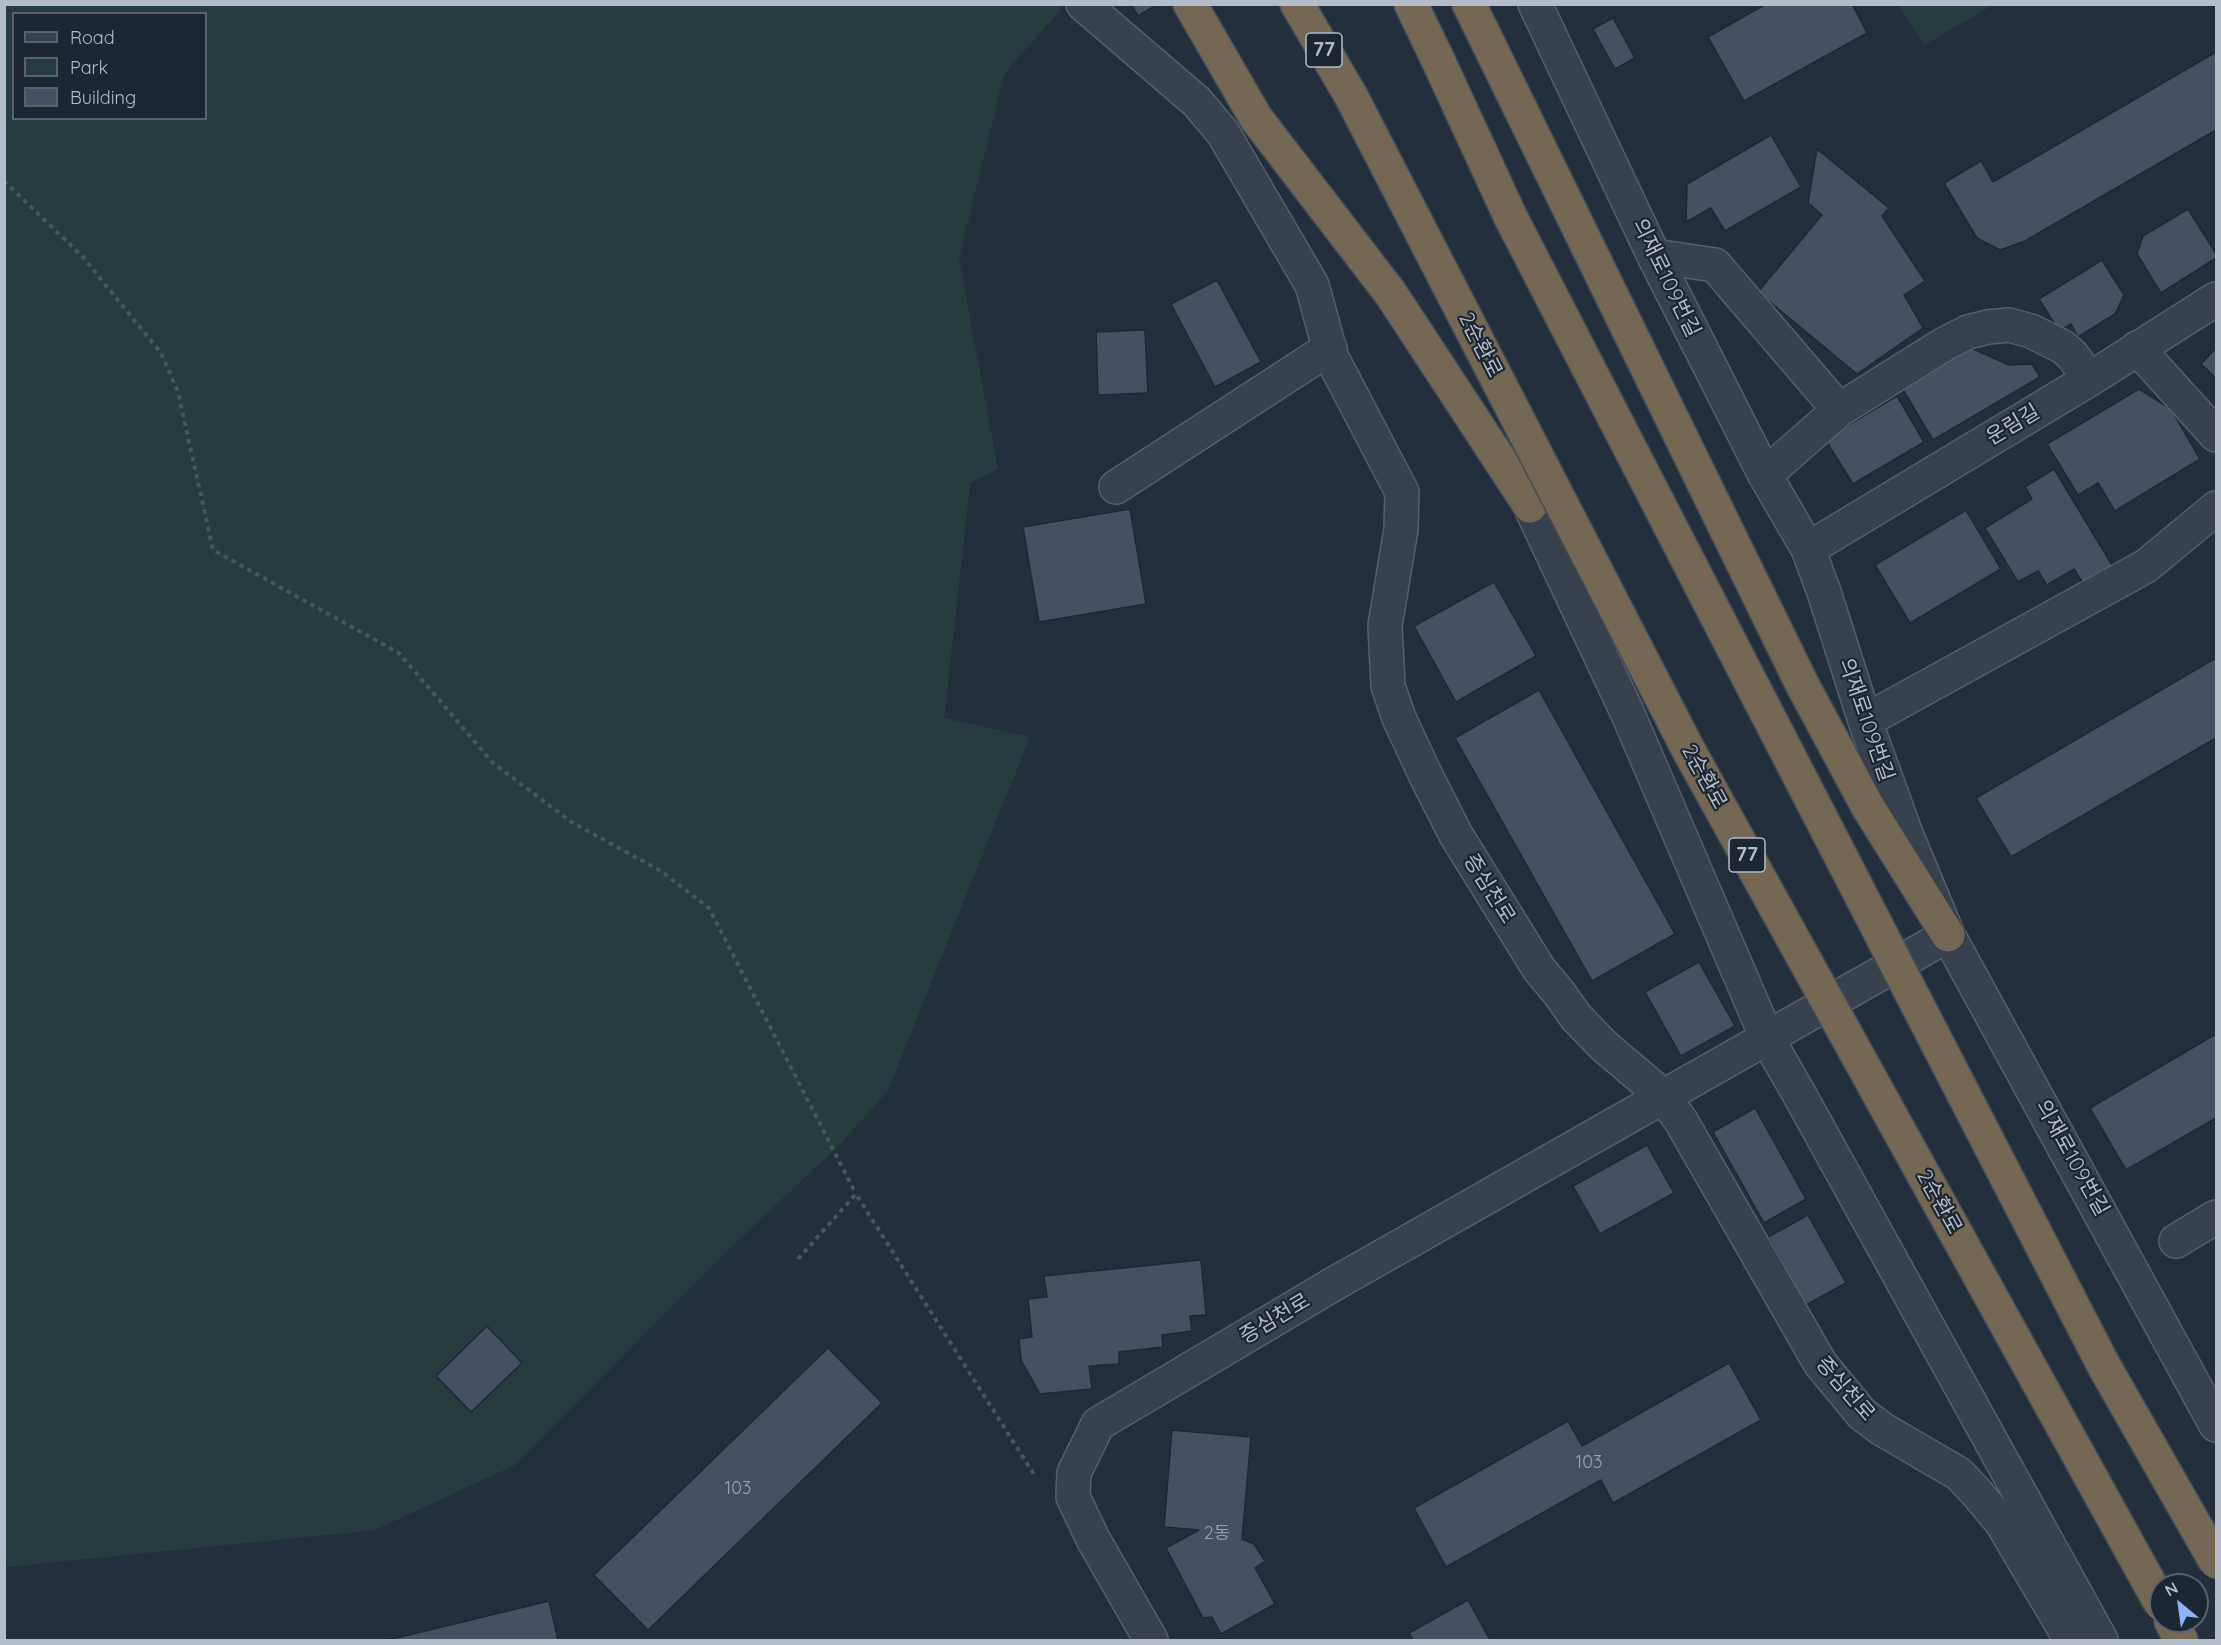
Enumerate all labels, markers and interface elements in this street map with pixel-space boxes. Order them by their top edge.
legend [12,12,207,120]
text: Road [70,26,115,49]
road number: 77 [1306,33,1342,67]
text: Park [70,56,108,79]
text: Building [70,86,136,109]
street label: 의재로109번길 [1626,215,1706,341]
street label: 2순환로 [1453,308,1507,382]
street label: 운림길 [1982,399,2044,451]
street label: 의재로109번길 [1833,655,1899,785]
street label: 2순환로 [1676,740,1732,814]
road number: 77 [1729,838,1765,872]
street label: 증심천로 [1458,850,1520,928]
street label: 의재로109번길 [2030,1096,2114,1220]
street label: 2순환로 [1911,1165,1967,1239]
street label: 증심천로 [1235,1288,1315,1350]
street label: 증심천로 [1810,1352,1880,1426]
house number: 103 [1576,1452,1602,1474]
house number: 103 [725,1478,751,1500]
house number: 2동 [1204,1523,1230,1545]
north arrow [2149,1573,2209,1633]
text: N [2161,1577,2181,1601]

